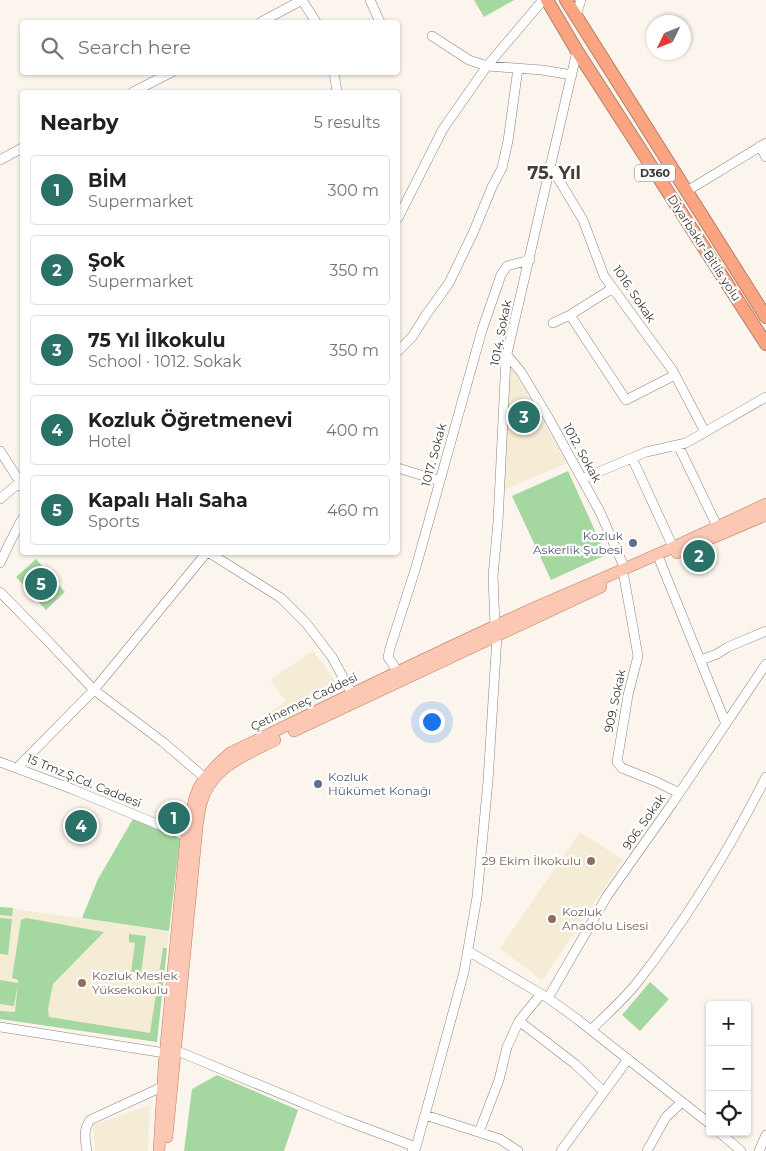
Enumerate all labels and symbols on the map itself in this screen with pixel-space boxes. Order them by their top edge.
north arrow [646,15,691,60]
district label: 75. Yıl [527,162,581,184]
road number: D360 [635,164,675,182]
street label: Diyarbakır-Bitlis yolu [664,192,744,304]
street label: 1016. Sokak [610,262,660,326]
street label: 1014. Sokak [487,298,514,367]
pin: 3 [508,398,540,436]
street label: 1012. Sokak [560,420,605,486]
street label: 1017. Sokak [418,421,449,488]
place label: Kozluk Askerlik Şubesi [533,528,624,557]
marker: Kozluk Askerlik Şubesi [627,537,639,549]
pin: 2 [683,537,715,575]
pin: 5 [25,565,57,603]
street label: 909. Sokak [600,667,629,734]
street label: Çetinemeç Caddesi [248,669,360,734]
your location [419,709,445,735]
street label: 15 Tmz.Ş.Cd. Caddesi [25,751,144,810]
place label: Kozluk Hükümet Konağı [328,769,431,798]
marker: Kozluk Hükümet Konağı [312,778,324,790]
street label: 906. Sokak [619,790,669,852]
pin: 1 [158,799,190,837]
pin: 4 [65,807,97,845]
place label: 29 Ekim İlkokulu [482,853,581,868]
marker: 29 Ekim İlkokulu [585,855,597,867]
place label: Kozluk Anadolu Lisesi [562,904,648,933]
marker: Kozluk Anadolu Lisesi [546,913,558,925]
place label: Kozluk Meslek Yüksekokulu [92,968,178,997]
marker: Kozluk Meslek Yüksekokulu [76,977,88,989]

